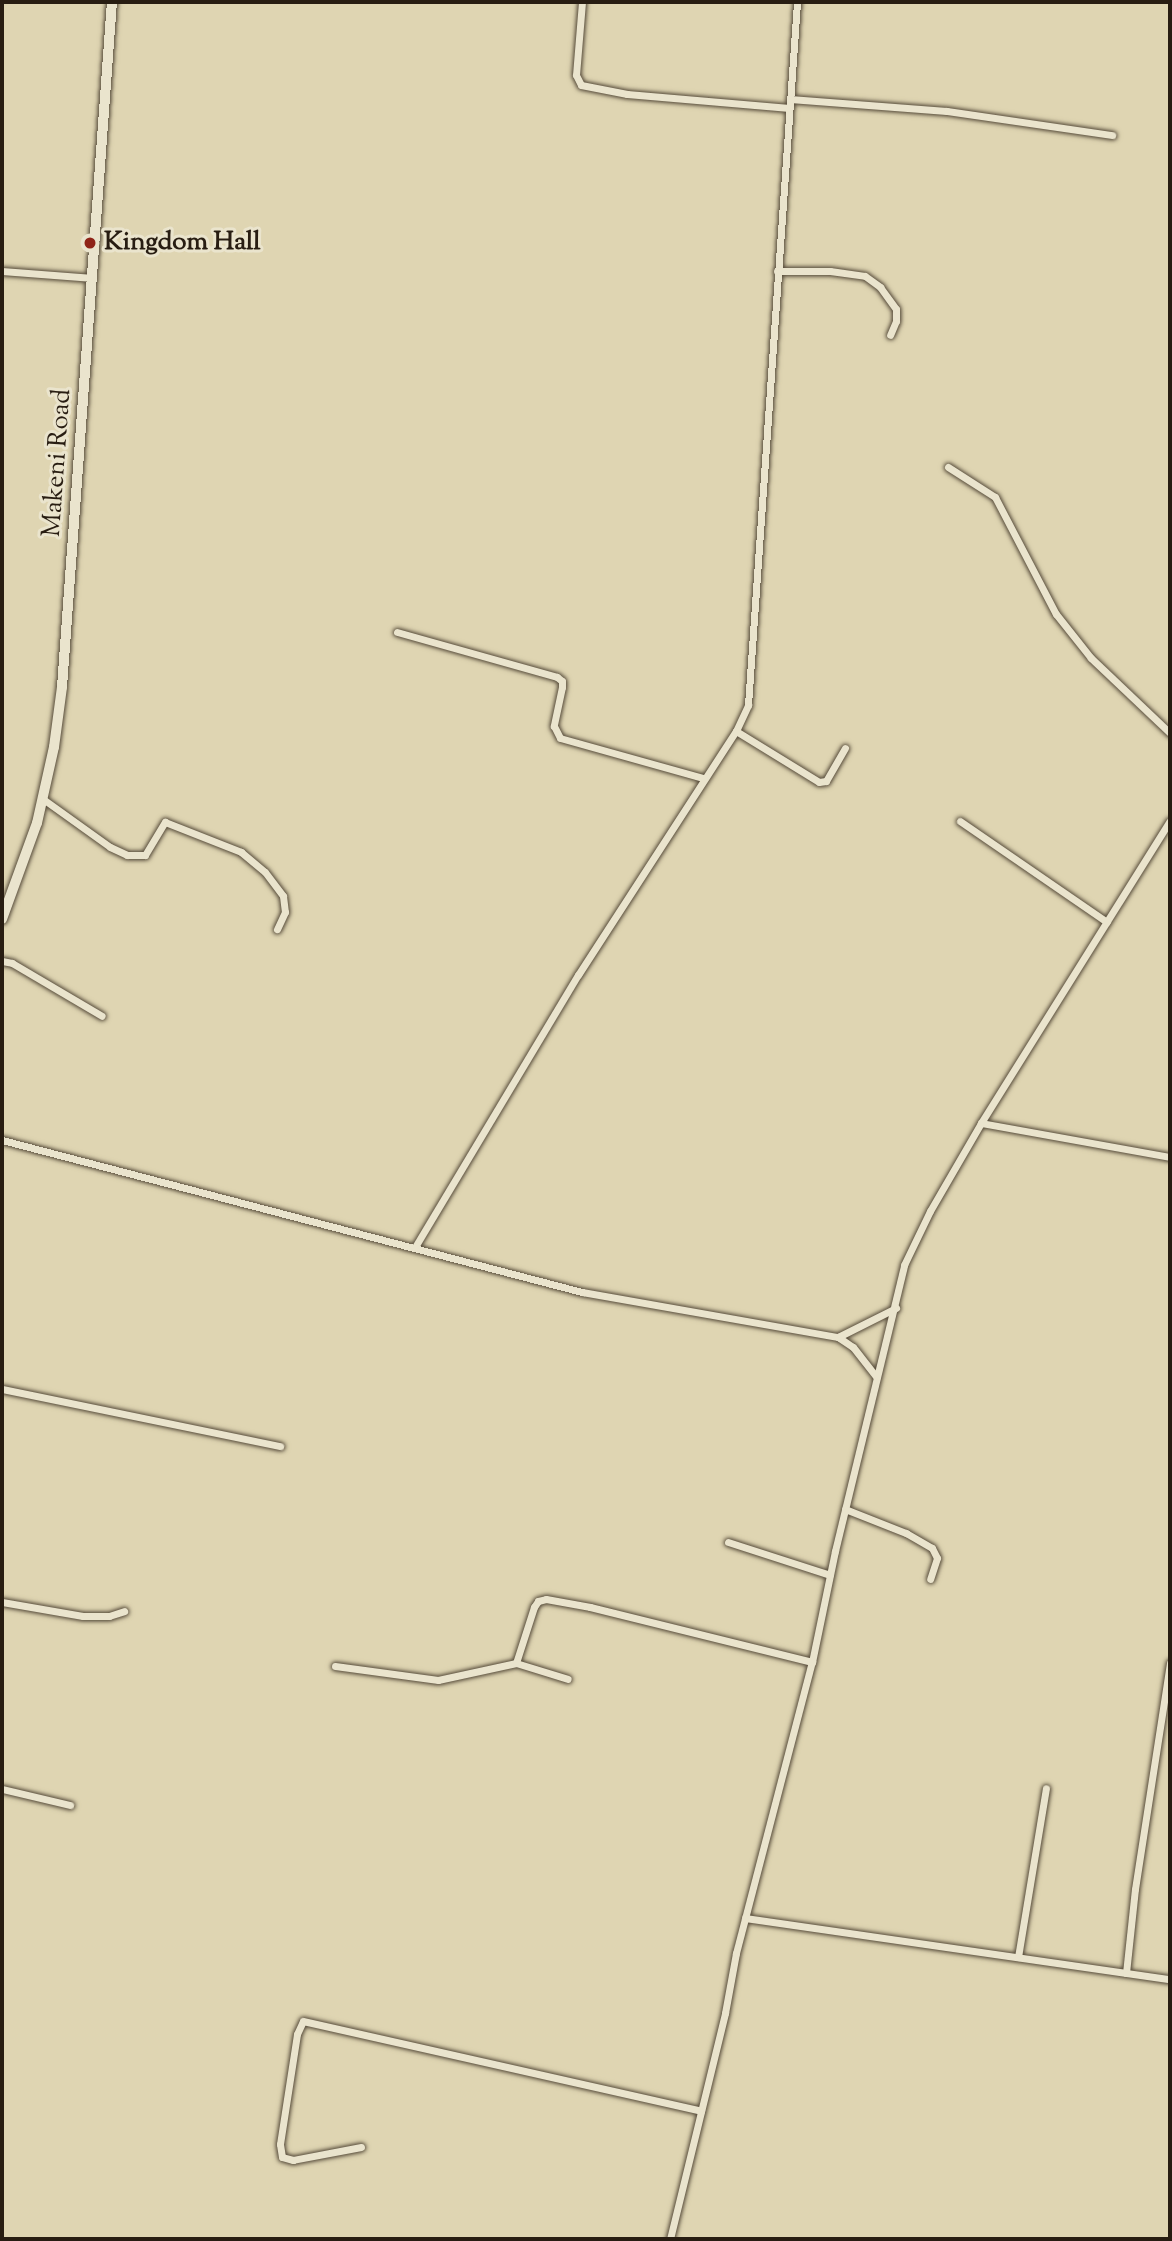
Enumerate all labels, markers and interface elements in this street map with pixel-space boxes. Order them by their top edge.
place label: Kingdom Hall [104,227,261,259]
marker: Kingdom Hall [82,235,98,251]
street label: Makeni Road [37,388,79,538]

